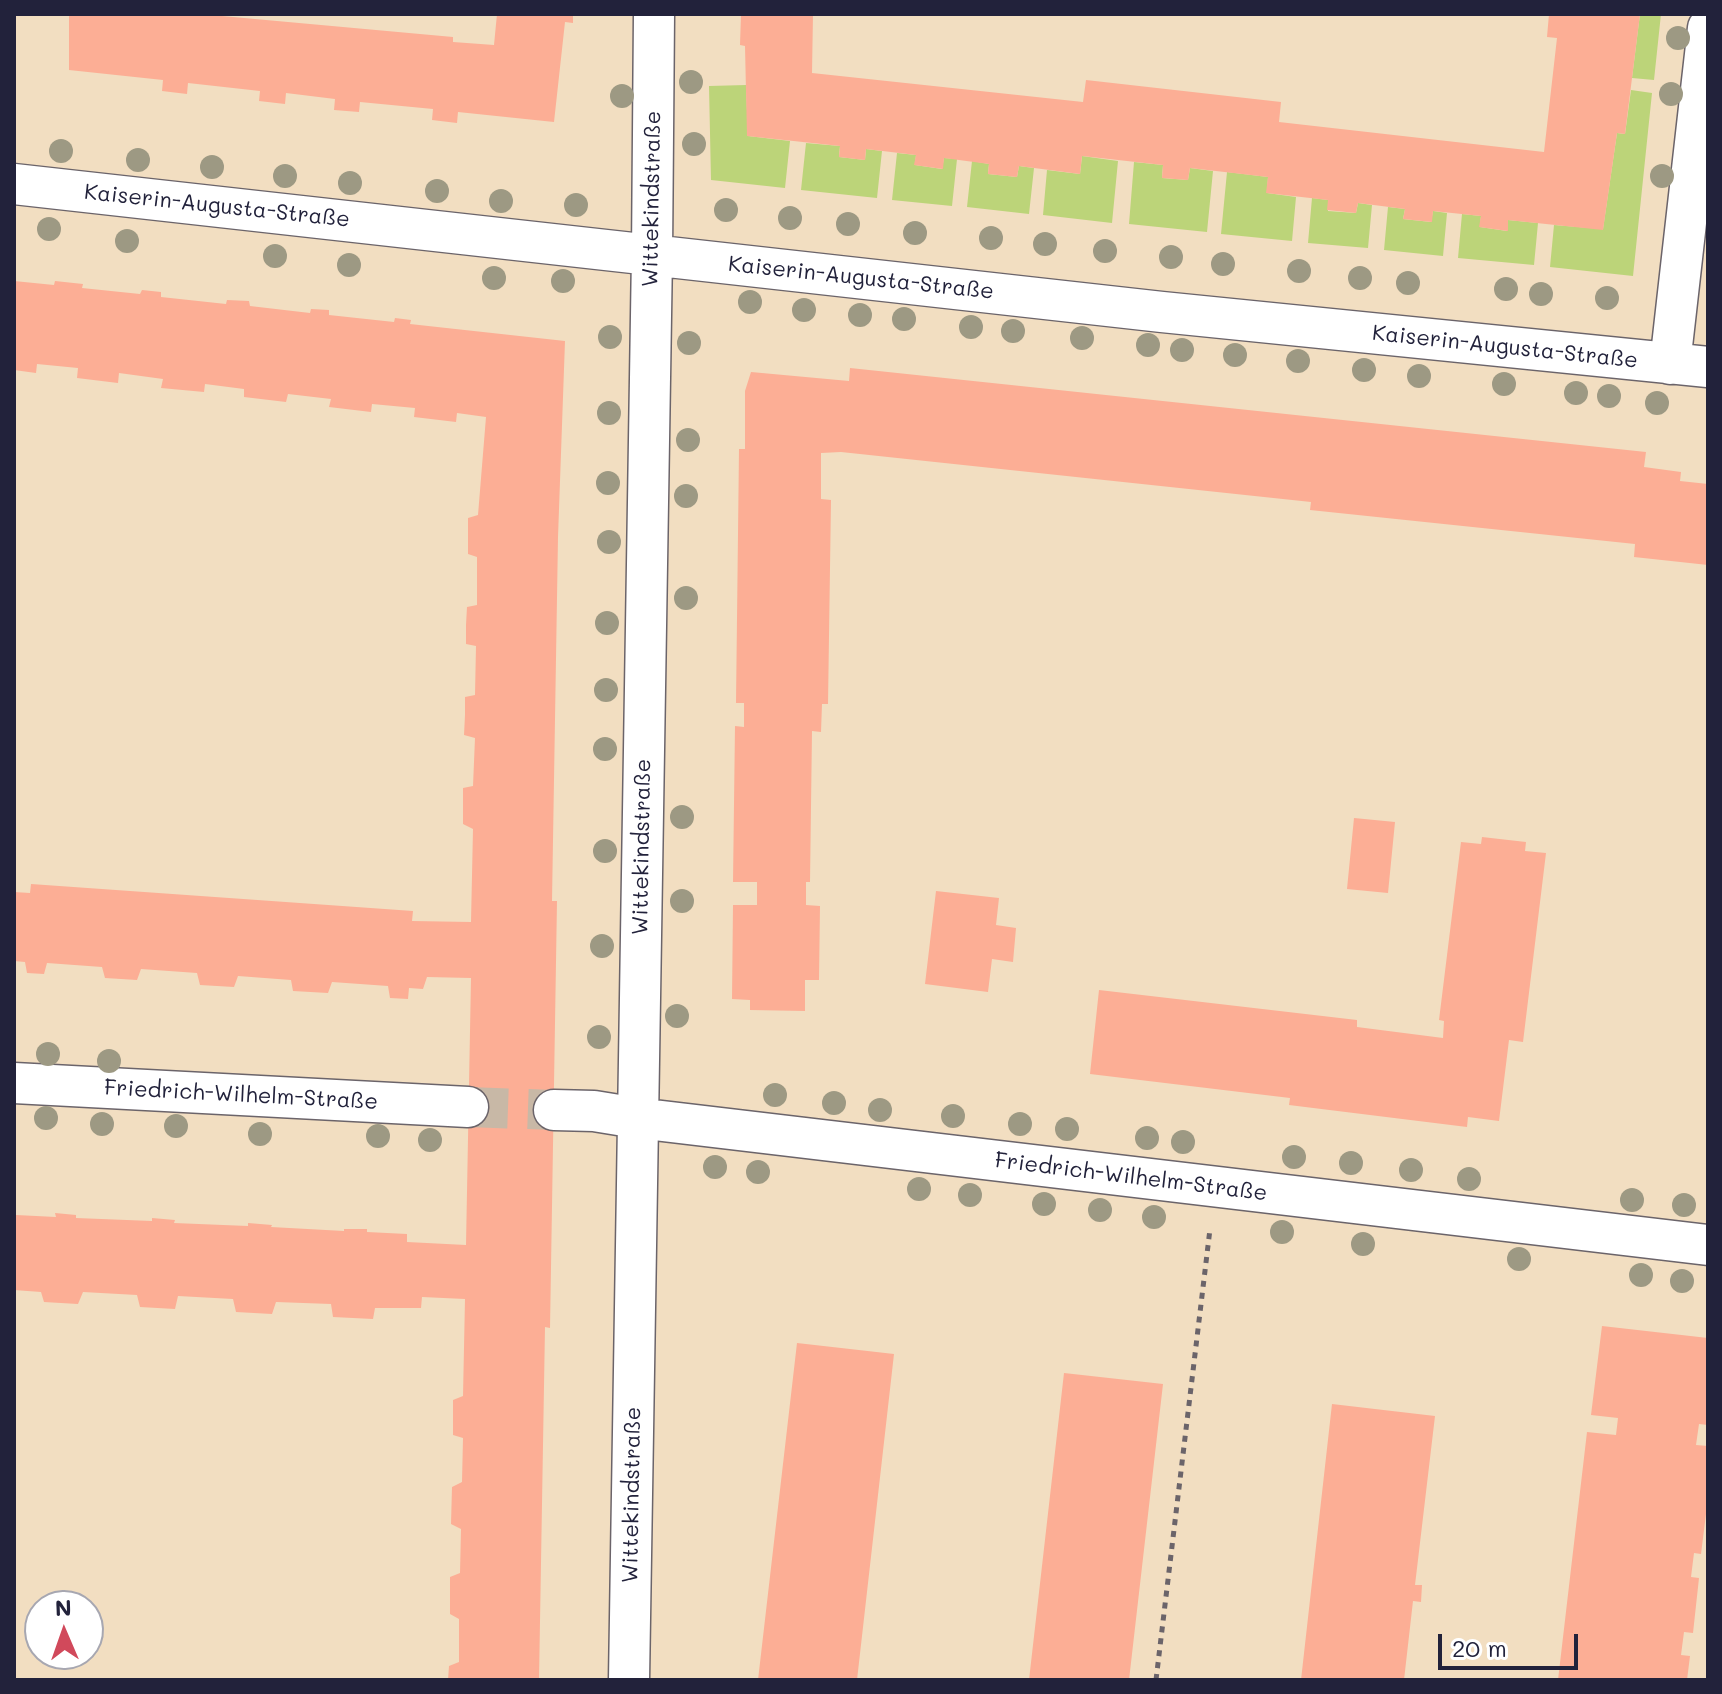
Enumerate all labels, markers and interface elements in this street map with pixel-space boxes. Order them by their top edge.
street label: Wittekindstraße [637,111,667,287]
street label: Kaiserin-Augusta-Straße [83,179,351,233]
street label: Kaiserin-Augusta-Straße [727,251,995,305]
street label: Kaiserin-Augusta-Straße [1371,320,1639,374]
street label: Wittekindstraße [627,759,657,935]
street label: Friedrich-Wilhelm-Straße [103,1075,379,1115]
street label: Friedrich-Wilhelm-Straße [993,1147,1269,1207]
street label: Wittekindstraße [617,1407,647,1583]
north arrow [24,1590,104,1670]
text: N [54,1593,72,1622]
scale bar [1442,1618,1582,1668]
text: 20 m [1452,1632,1507,1663]

